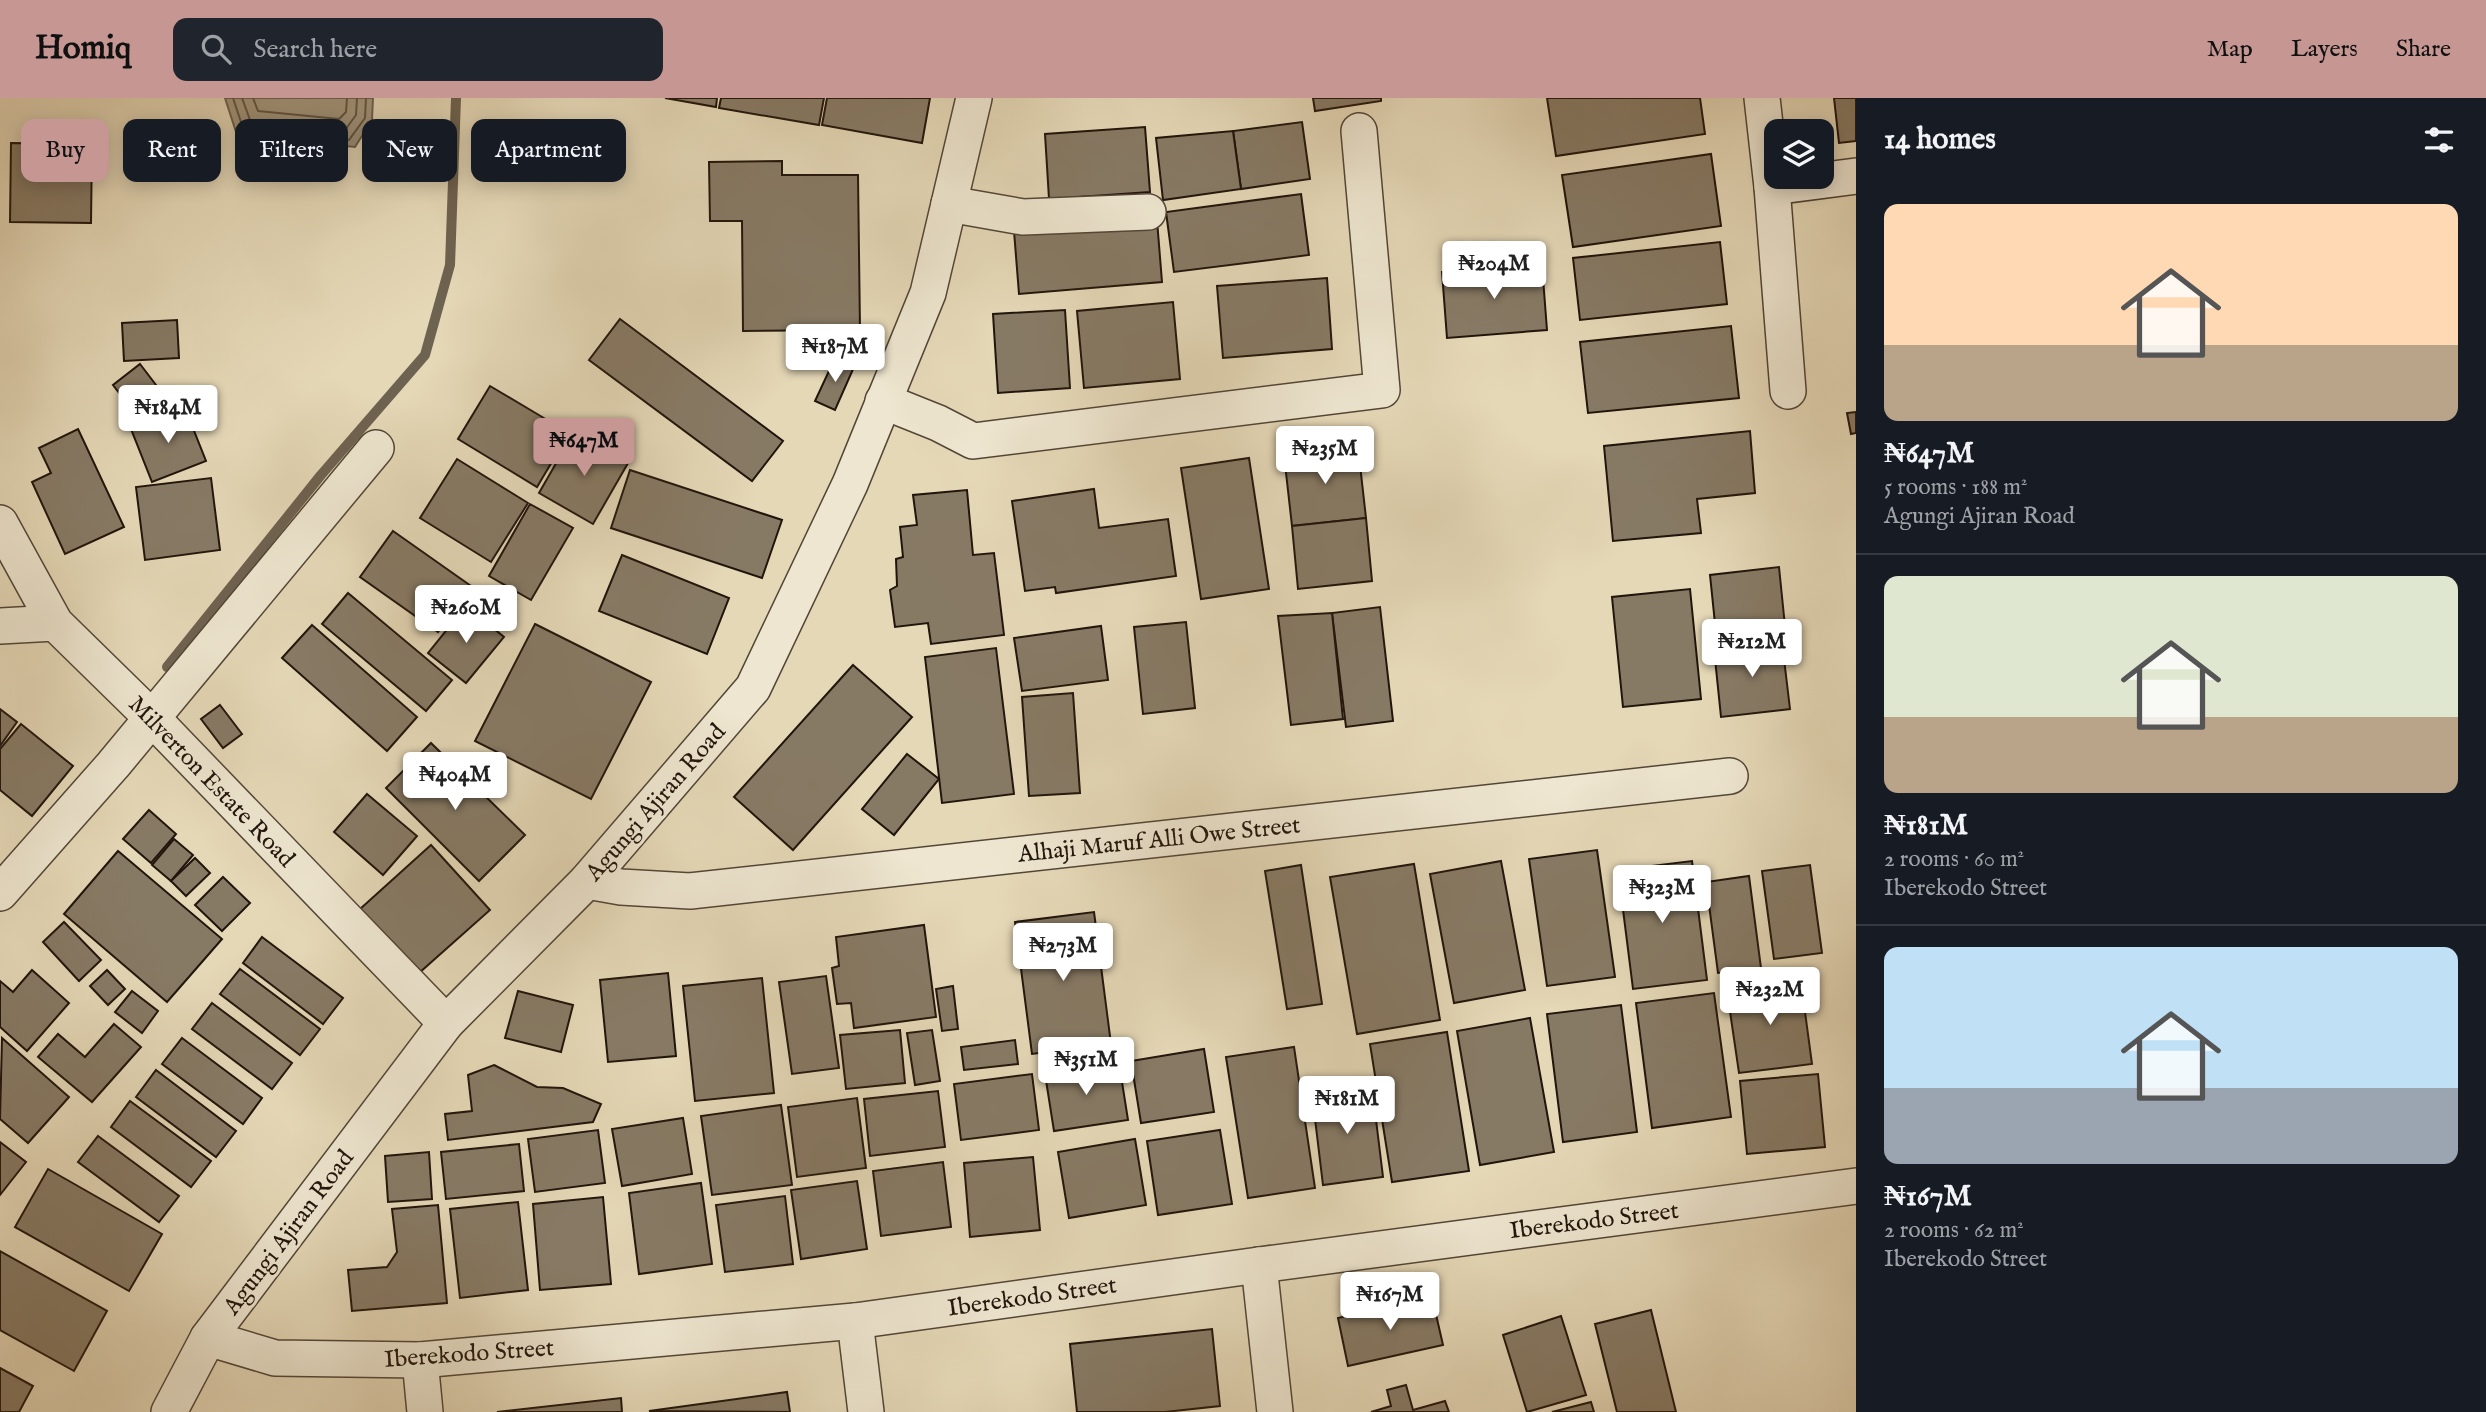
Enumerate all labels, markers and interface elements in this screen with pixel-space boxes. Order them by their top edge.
search box [173,18,663,81]
text: Homiq [35,28,131,70]
icon: search [197,30,235,68]
text: Search here [253,33,377,66]
text: Map [2207,34,2253,65]
text: Layers [2291,34,2358,65]
text: Share [2396,34,2451,65]
chip: Buy [21,119,109,182]
chip: Rent [123,119,221,182]
chip: Filters [235,119,348,182]
chip: New [362,119,457,182]
chip: Apartment [471,119,626,182]
map controls [1764,119,1834,189]
button: layers [1764,119,1834,189]
text: 14 homes [1884,121,1996,159]
icon: filters [2420,121,2458,159]
pin: ₦204M [1445,242,1543,301]
text: ₦204M [1458,249,1530,278]
icon: home [2108,250,2234,376]
pin: ₦187M [786,324,884,384]
text: ₦187M [802,332,868,361]
pin: ₦184M [119,386,217,445]
text: ₦184M [134,393,202,422]
pin: ₦647M [535,418,633,478]
text: ₦647M [549,426,619,455]
pin: ₦235M [1276,426,1374,486]
text: ₦235M [1292,434,1358,463]
text: ₦647M [1884,435,1974,473]
text: 5 rooms · 188 m² [1884,473,2027,502]
text: Agungi Ajiran Road [1884,502,2075,531]
pin: ₦260M [417,586,515,645]
text: ₦260M [431,593,501,622]
pin: ₦212M [1703,620,1801,679]
icon: home [2108,622,2234,748]
text: ₦212M [1718,627,1786,656]
street label: Milverton Estate Road [121,690,301,875]
street label: Agungi Ajiran Road [579,718,733,889]
pin: ₦404M [406,752,504,812]
text: ₦404M [419,760,491,789]
text: ₦181M [1884,807,1968,845]
street label: Alhaji Maruf Alli Owe Street [1015,810,1302,871]
text: 2 rooms · 60 m² [1884,845,2024,874]
pin: ₦323M [1613,866,1711,925]
text: ₦323M [1629,873,1695,902]
text: Iberekodo Street [1884,874,2047,903]
pin: ₦273M [1014,924,1112,983]
text: ₦273M [1029,931,1097,960]
pin: ₦232M [1721,968,1819,1027]
text: ₦232M [1736,975,1804,1004]
icon: home [2108,993,2234,1119]
pin: ₦351M [1037,1038,1135,1097]
text: ₦351M [1054,1045,1118,1074]
pin: ₦181M [1298,1076,1396,1136]
text: ₦181M [1315,1084,1379,1113]
street label: Agungi Ajiran Road [216,1144,362,1322]
text: ₦167M [1884,1178,1972,1216]
street label: Iberekodo Street [1508,1196,1681,1247]
text: 2 rooms · 62 m² [1884,1216,2024,1245]
text: Iberekodo Street [1884,1245,2047,1274]
street label: Iberekodo Street [946,1270,1119,1325]
pin: ₦167M [1341,1272,1439,1332]
text: ₦167M [1356,1280,1424,1309]
street label: Iberekodo Street [383,1333,555,1376]

